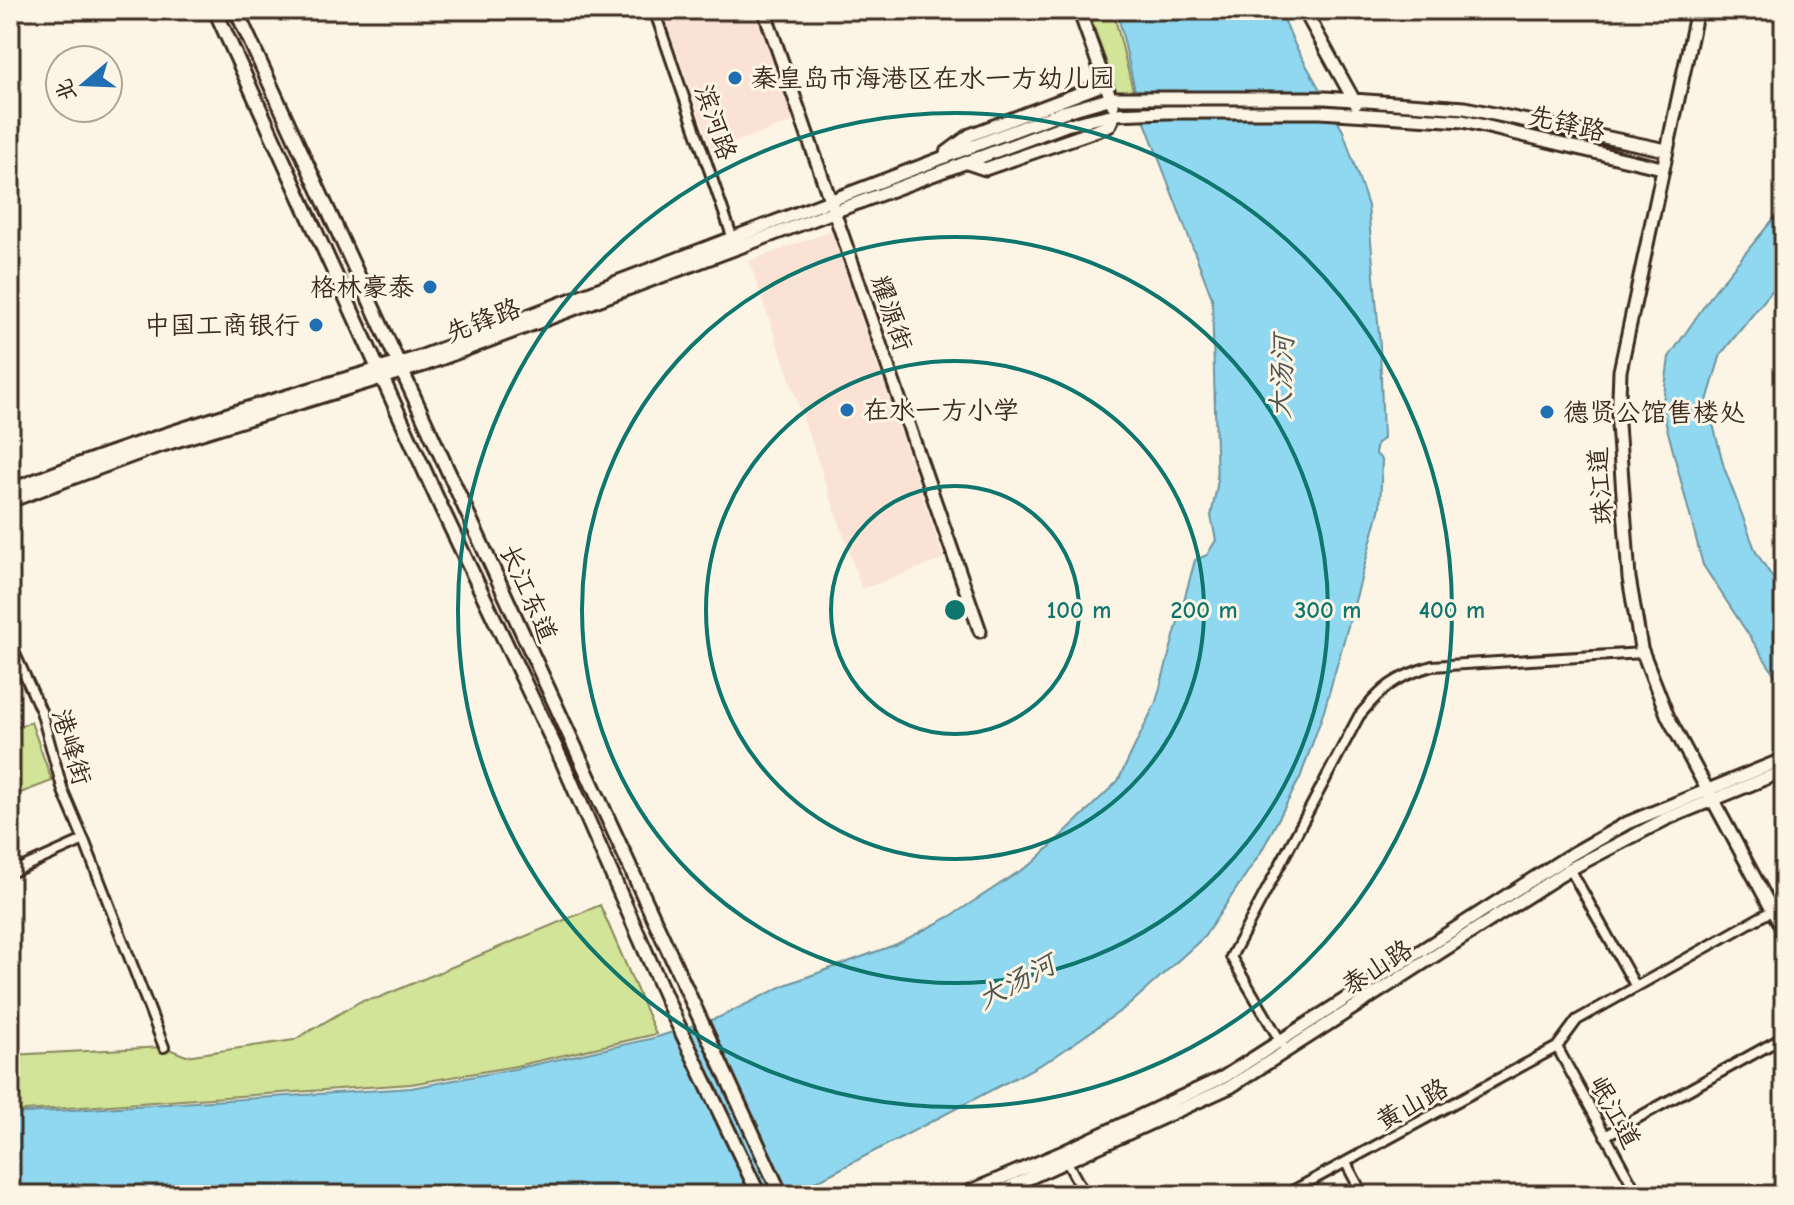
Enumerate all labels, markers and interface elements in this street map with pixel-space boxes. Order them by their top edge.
north arrow [44,44,124,124]
place label: 秦皇岛市海港区在水一方幼儿园 [751,64,1115,94]
marker: 秦皇岛市海港区在水一方幼儿园 [726,69,744,87]
text: 北 [50,76,82,105]
street label: 滨河路 [688,81,742,164]
street label: 先锋路 [1525,101,1608,147]
street label: 耀源街 [864,272,918,355]
place label: 格林豪泰 [310,273,414,303]
marker: 格林豪泰 [421,278,439,296]
street label: 先锋路 [442,293,525,349]
place label: 中国工商银行 [144,311,300,341]
marker: 中国工商银行 [307,316,325,334]
water label: 大汤河 [1265,331,1300,420]
place label: 在水一方小学 [863,396,1019,426]
place label: 德贤公馆售楼处 [1563,398,1745,428]
marker: 在水一方小学 [838,401,856,419]
marker: 德贤公馆售楼处 [1538,403,1556,421]
street label: 珠江道 [1583,446,1619,526]
street label: 长江东道 [493,540,563,647]
centre of rings [941,596,969,624]
text: 100 m [1047,596,1111,624]
text: 200 m [1170,596,1238,624]
text: 300 m [1295,596,1361,624]
text: 400 m [1419,596,1485,624]
street label: 港峰街 [45,706,97,789]
street label: 泰山路 [1337,934,1418,1002]
water label: 大汤河 [972,946,1065,1016]
street label: 岷江道 [1582,1071,1646,1154]
street label: 黄山路 [1371,1073,1454,1137]

